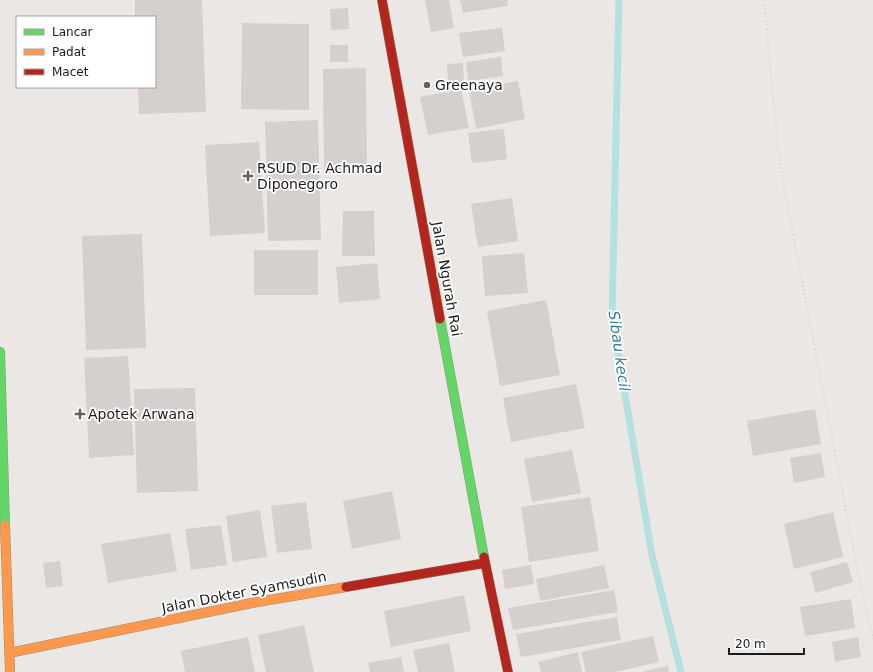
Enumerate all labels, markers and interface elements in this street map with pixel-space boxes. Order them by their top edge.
legend [16,16,156,88]
text: Lancar [52,25,93,39]
text: Padat [52,45,86,59]
text: Macet [52,65,89,79]
place label: Greenaya [435,77,503,93]
marker: Greenaya [422,80,432,90]
place label: RSUD Dr. Achmad Diponegoro [257,160,382,192]
marker: RSUD Dr. Achmad Diponegoro [242,170,254,182]
street label: Jalan Ngurah Rai [429,219,465,338]
water label: Sibau kecil [604,310,634,393]
place label: Apotek Arwana [88,406,195,422]
marker: Apotek Arwana [75,409,85,419]
street label: Jalan Dokter Syamsudin [159,568,328,616]
scale bar [729,630,804,656]
text: 20 m [735,637,766,651]

